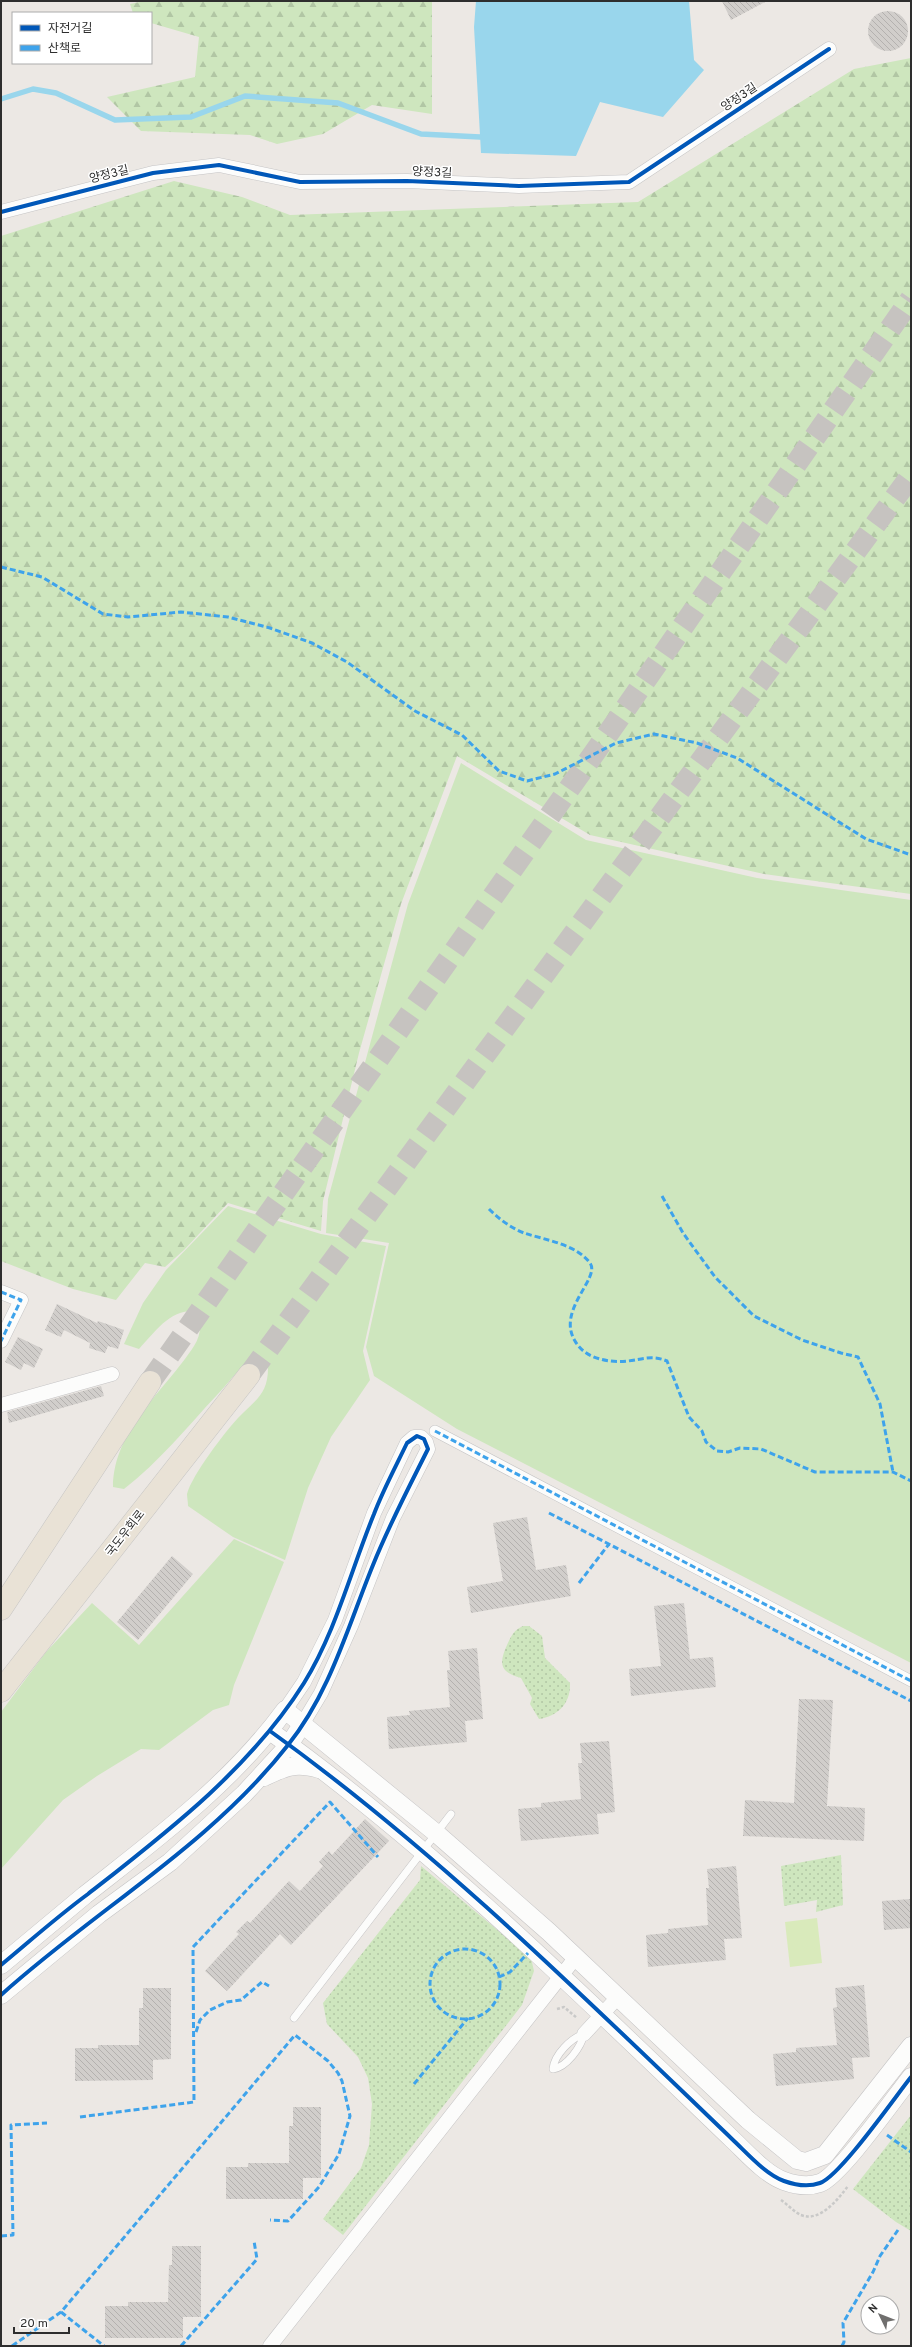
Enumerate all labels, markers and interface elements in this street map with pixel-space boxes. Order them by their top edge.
legend [12,12,152,64]
text: 자전거길 [48,21,92,37]
text: 산책로 [48,41,81,57]
street label: 양정3길 [718,80,761,116]
street label: 양정3길 [88,162,131,188]
street label: 양정3길 [411,164,453,182]
street label: 국도우회로 [102,1507,149,1560]
north arrow [860,2295,900,2335]
text: N [866,2301,881,2317]
scale bar [14,2309,69,2335]
text: 20 m [20,2316,48,2332]

